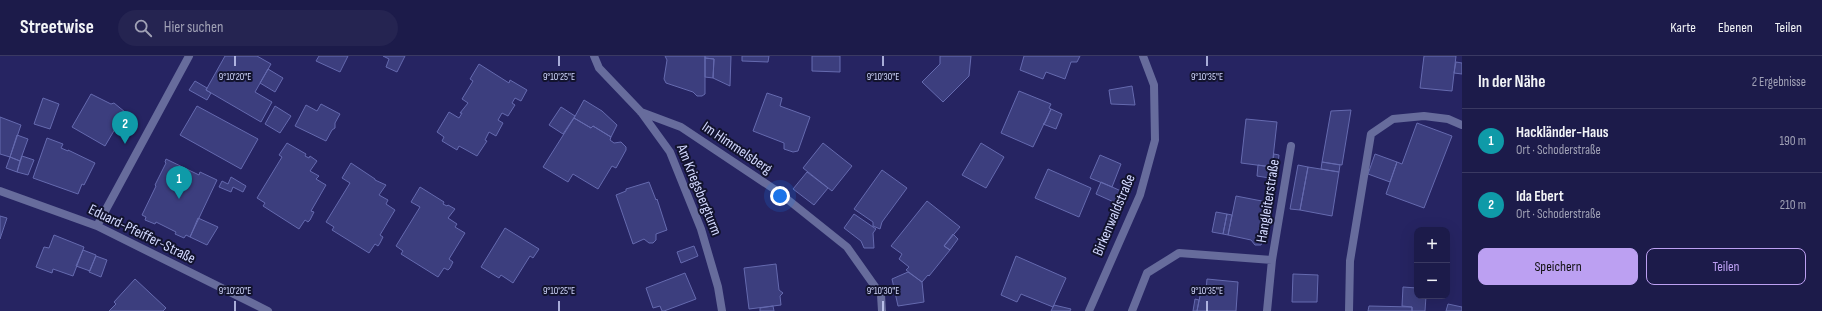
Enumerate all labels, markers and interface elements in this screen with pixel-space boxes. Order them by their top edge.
search box [118,10,398,46]
text: Streetwise [20,16,94,39]
icon: search [132,17,154,39]
text: Hier suchen [164,18,223,37]
text: Karte [1670,19,1696,36]
text: Ebenen [1718,19,1753,36]
text: Teilen [1775,19,1802,36]
text: 9°10'20"E [219,71,251,83]
text: 9°10'25"E [543,71,575,83]
text: 9°10'30"E [867,71,899,83]
text: 9°10'35"E [1191,71,1223,83]
text: In der Nähe [1478,72,1545,92]
text: 2 Ergebnisse [1752,74,1806,90]
pin: 2 [112,111,138,144]
street label: Im Himmelsberg [698,117,776,179]
text: Hackländer-Haus [1516,123,1608,142]
text: 1 [1488,133,1494,149]
text: 190 m [1779,133,1806,149]
street label: Am Kriegsbergturm [672,141,726,238]
text: Ort · Schoderstraße [1516,142,1601,158]
street label: Hangleiterstraße [1252,158,1284,244]
pin: 1 [166,166,192,199]
street label: Birkenwaldstraße [1088,171,1140,259]
your location [770,186,790,206]
text: Ida Ebert [1516,187,1564,206]
text: 2 [1488,197,1494,213]
text: 210 m [1780,197,1806,213]
street label: Eduard-Pfeiffer-Straße [85,200,199,268]
text: Ort · Schoderstraße [1516,206,1601,222]
map controls [1414,227,1450,299]
button: + [1414,227,1450,263]
button: Speichern [1478,248,1638,285]
button: Teilen [1646,248,1806,285]
button: − [1414,263,1450,299]
text: 9°10'20"E [219,285,251,297]
text: 9°10'25"E [543,285,575,297]
text: 9°10'30"E [867,285,899,297]
text: 9°10'35"E [1191,285,1223,297]

